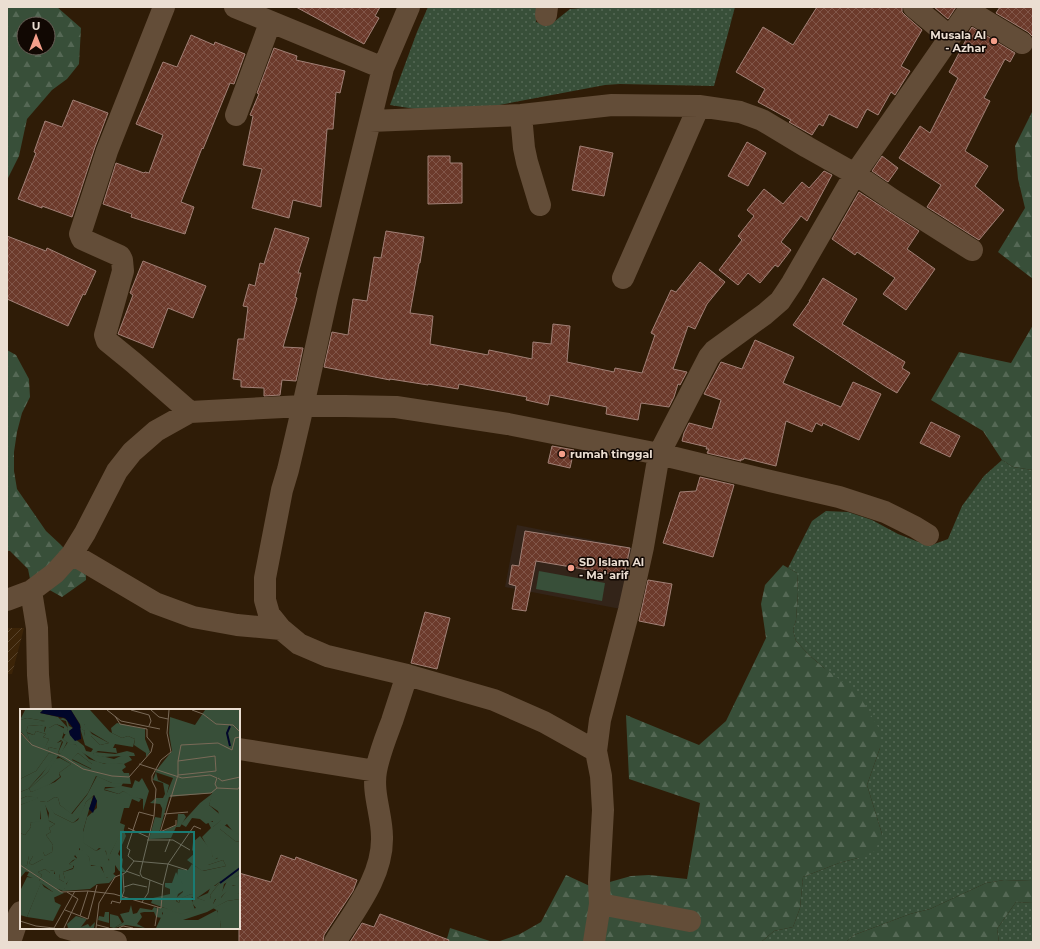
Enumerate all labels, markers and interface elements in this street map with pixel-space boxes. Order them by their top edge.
north arrow [16,16,56,56]
text: U [32,19,40,33]
place label: Musala Al - Azhar [930,28,986,55]
marker: Musala Al - Azhar [989,36,999,46]
place label: rumah tinggal [570,447,653,461]
marker: rumah tinggal [557,449,567,459]
place label: SD Islam Al - Ma' arif [579,555,644,582]
marker: SD Islam Al - Ma' arif [566,563,576,573]
inset map [20,709,240,929]

